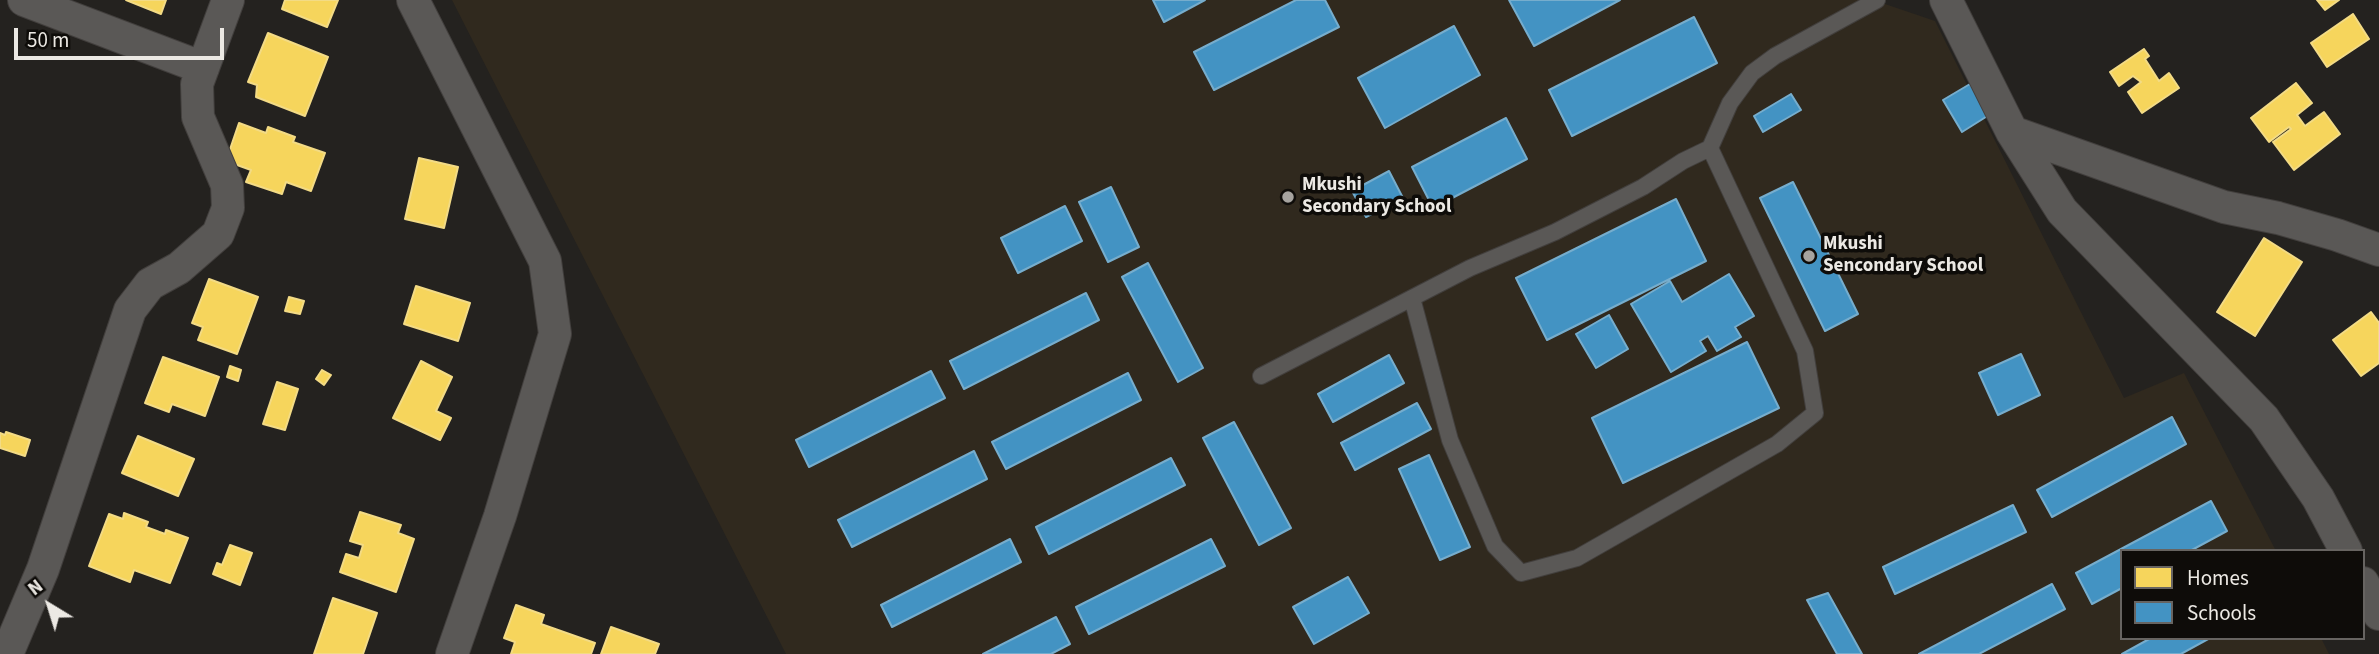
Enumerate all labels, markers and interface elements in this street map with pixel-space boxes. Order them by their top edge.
scale bar [18,14,228,58]
text: 50 m [27,25,69,55]
place label: Mkushi Secondary School [1302,175,1451,219]
marker: Mkushi Secondary School [1280,189,1296,205]
place label: Mkushi Sencondary School [1823,234,1983,278]
marker: Mkushi Sencondary School [1801,248,1817,264]
legend [2120,549,2365,640]
text: Homes [2187,563,2249,593]
north arrow [14,570,84,640]
text: N [22,574,49,603]
text: Schools [2187,598,2256,628]

